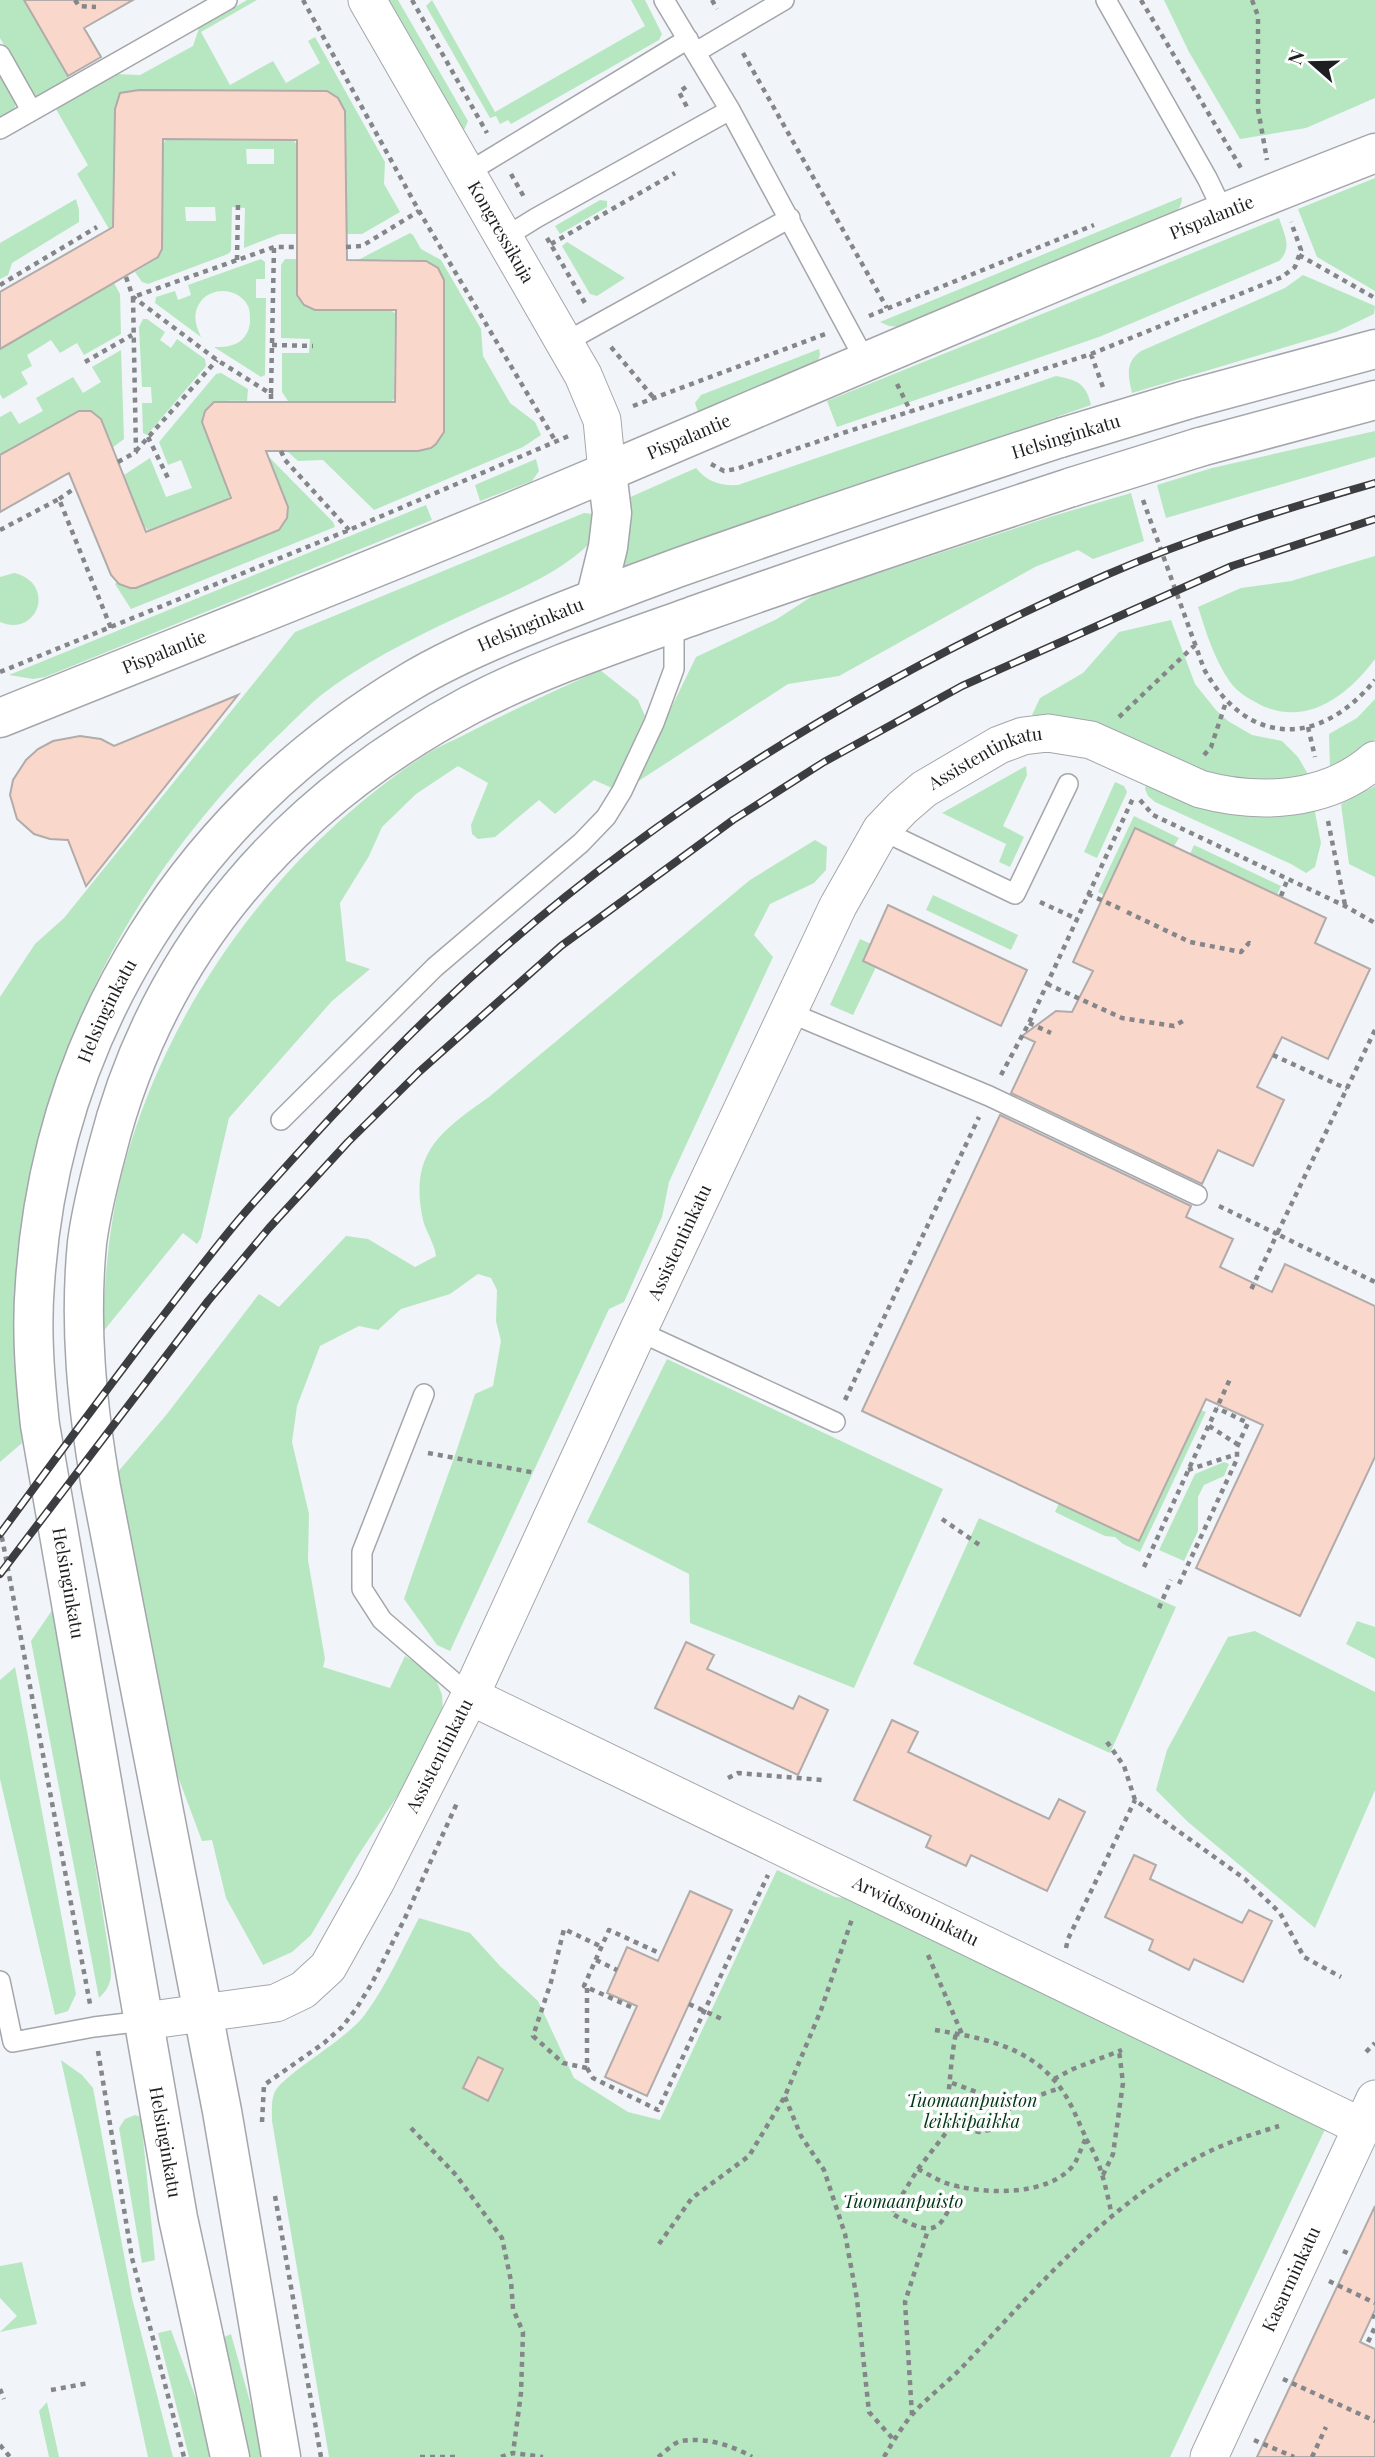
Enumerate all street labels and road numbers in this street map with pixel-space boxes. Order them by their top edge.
street label: Kongressikuja [463,176,541,287]
street label: Pispalantie [1166,189,1257,245]
street label: Pispalantie [643,408,734,465]
street label: Helsinginkatu [1008,408,1124,464]
street label: Helsinginkatu [473,591,587,656]
street label: Pispalantie [118,624,210,679]
street label: Assistentinkatu [923,721,1044,795]
street label: Helsinginkatu [71,954,142,1066]
street label: Assistentinkatu [641,1180,717,1304]
street label: Helsinginkatu [47,1525,91,1641]
street label: Assistentinkatu [399,1694,478,1817]
street label: Arwidssoninkatu [848,1869,984,1951]
street label: Helsinginkatu [144,2084,188,2200]
street label: Kasarminkatu [1256,2222,1325,2335]

